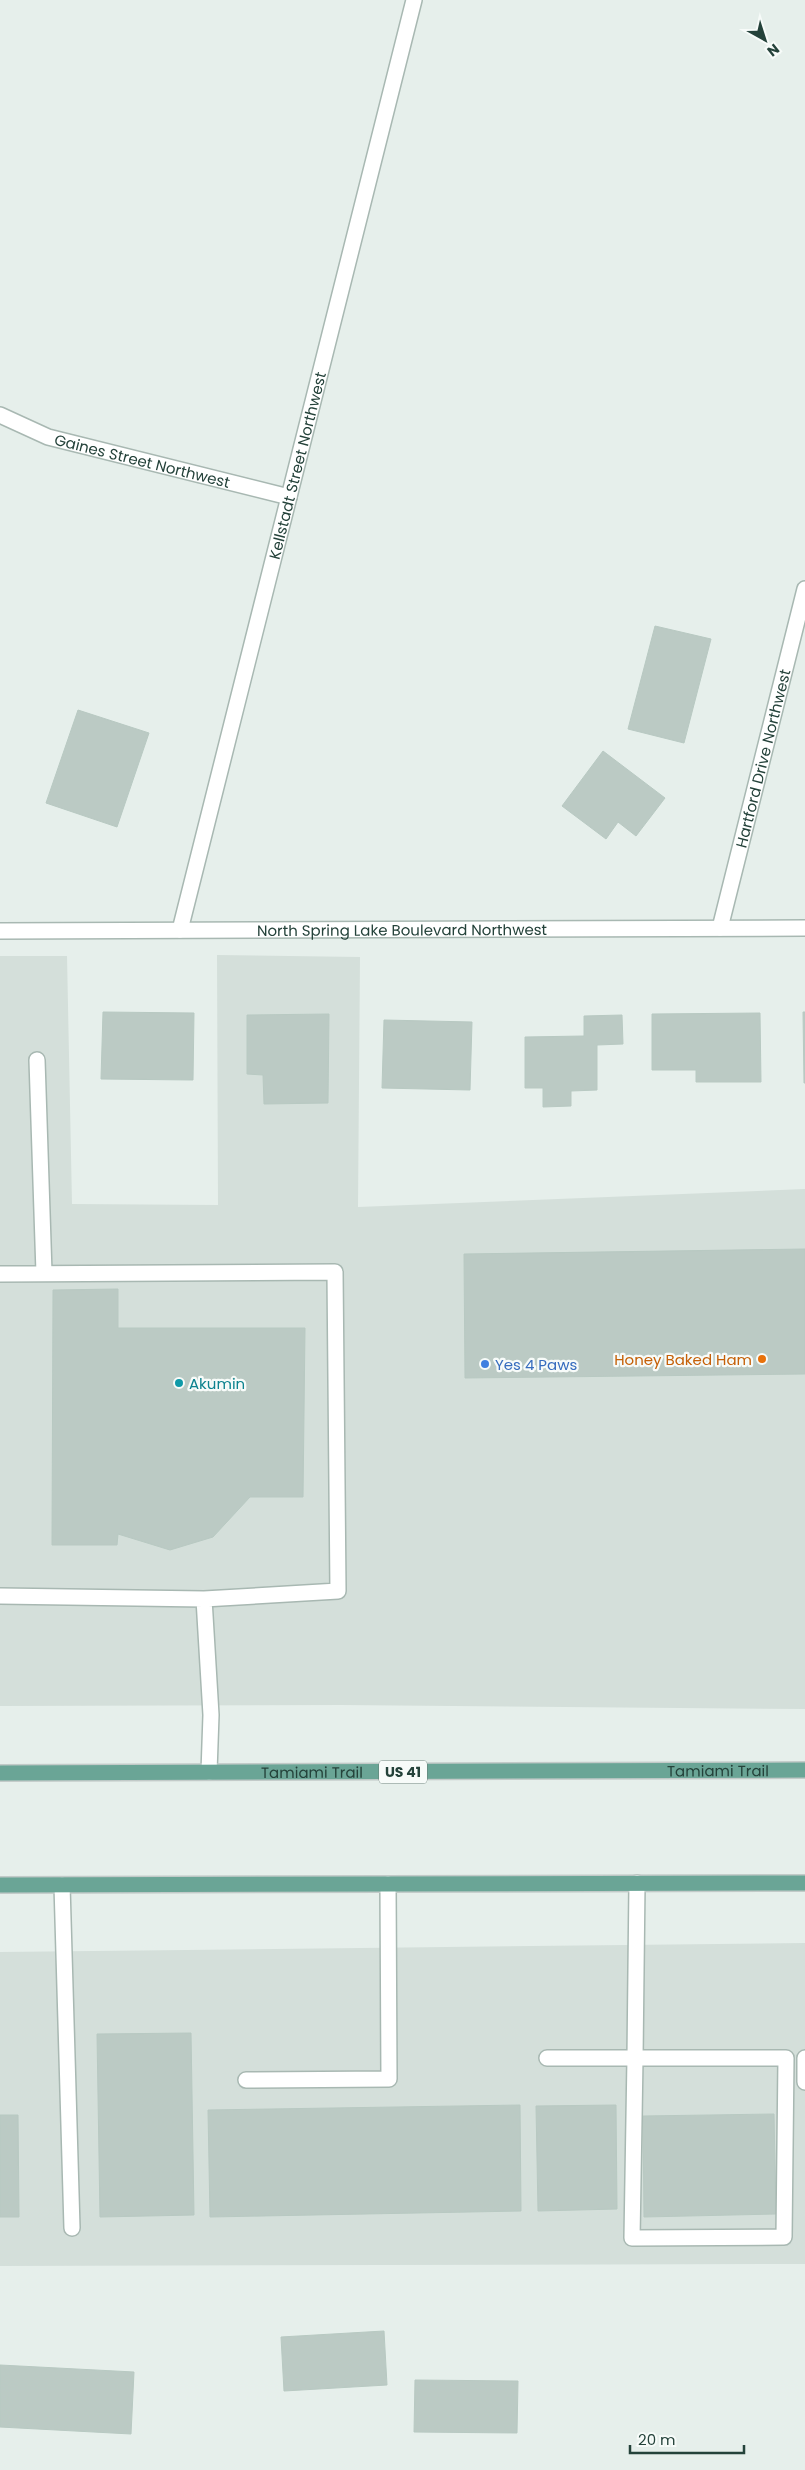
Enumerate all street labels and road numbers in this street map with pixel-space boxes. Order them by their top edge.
street label: Kellstadt Street Northwest [263,370,331,561]
street label: Gaines Street Northwest [52,429,232,492]
street label: Hartford Drive Northwest [730,667,795,850]
street label: North Spring Lake Boulevard Northwest [257,918,547,941]
road number: US 41 [379,1760,427,1784]
street label: Tamiami Trail [667,1760,769,1781]
street label: Tamiami Trail [261,1761,363,1783]

